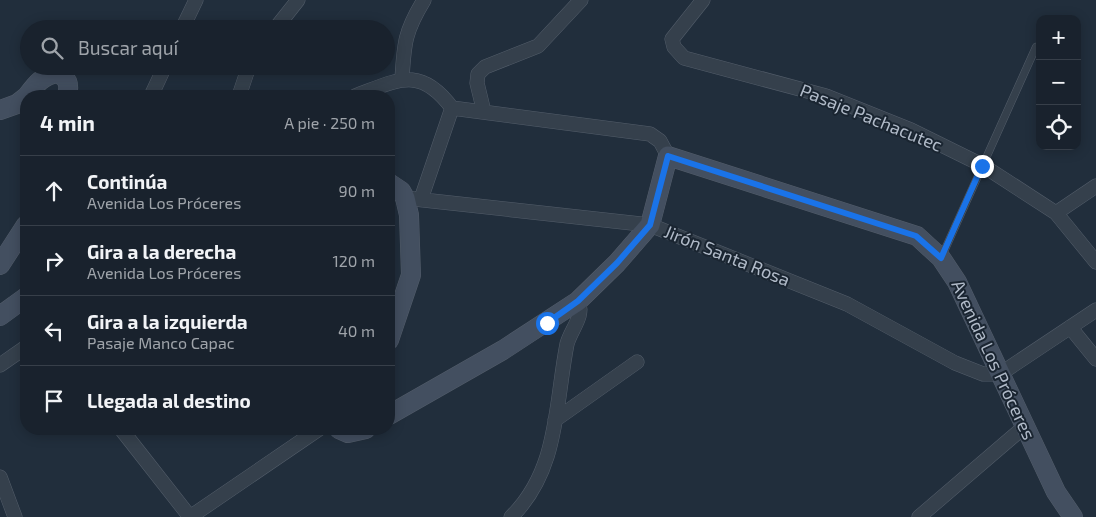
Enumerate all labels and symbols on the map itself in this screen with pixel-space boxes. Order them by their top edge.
street label: Pasaje Pachacutec [797,78,946,156]
route end [971,155,994,178]
street label: Jirón Santa Rosa [661,220,794,290]
street label: Avenida Los Próceres [947,276,1041,443]
route start [536,312,559,335]

